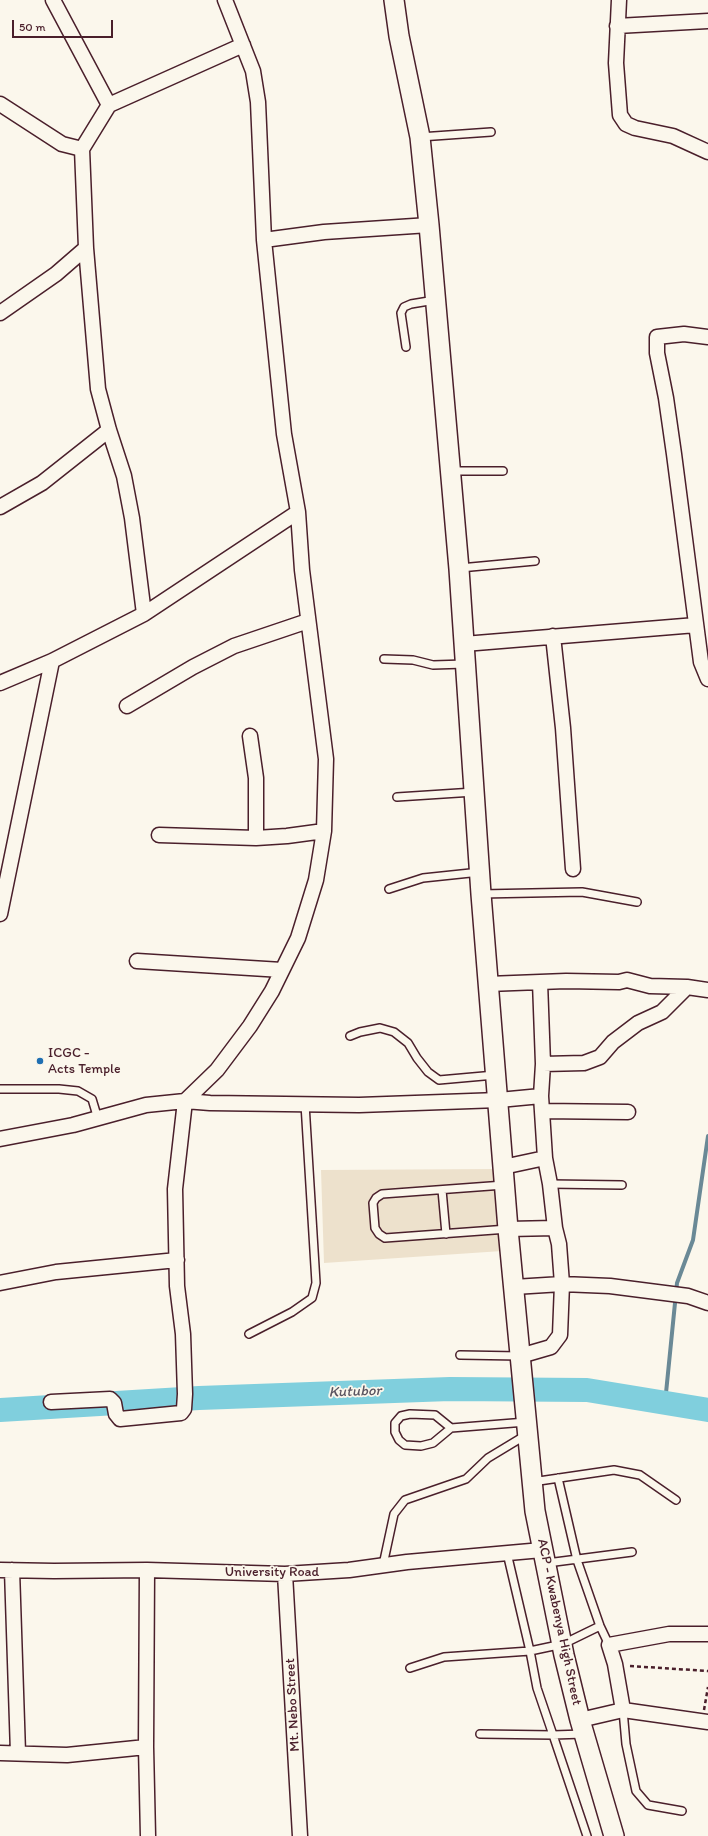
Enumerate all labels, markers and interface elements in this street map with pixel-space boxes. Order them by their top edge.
scale bar [14,12,115,38]
text: 50 m [19,20,45,34]
place label: ICGC - Acts Temple [48,1045,121,1078]
marker: ICGC - Acts Temple [35,1056,45,1066]
water label: Kutubor [328,1382,382,1402]
street label: ACP - Kwabenya High Street [533,1537,585,1707]
street label: University Road [225,1564,319,1580]
street label: Mt. Nebo Street [282,1658,304,1752]

